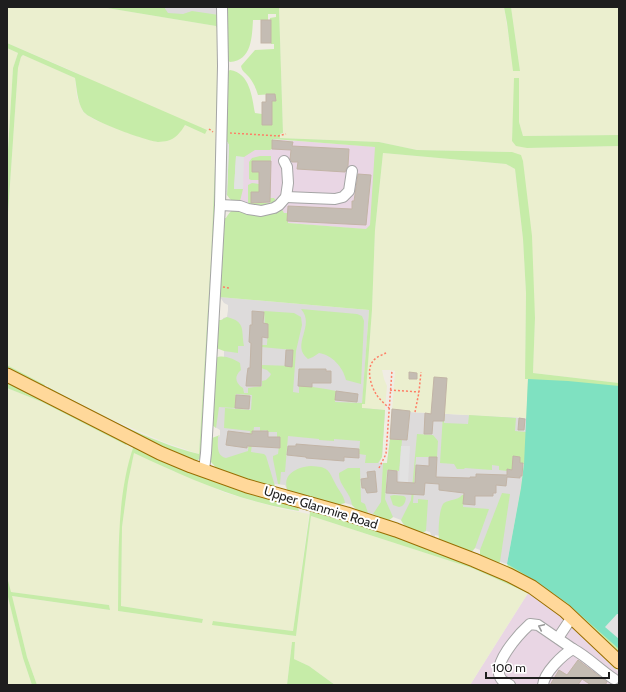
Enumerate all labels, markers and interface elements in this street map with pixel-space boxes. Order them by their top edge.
street label: Upper Glanmire Road [262,482,380,532]
one-way arrow [537,624,545,632]
scale bar [486,654,609,680]
text: 100 m [492,660,526,675]

